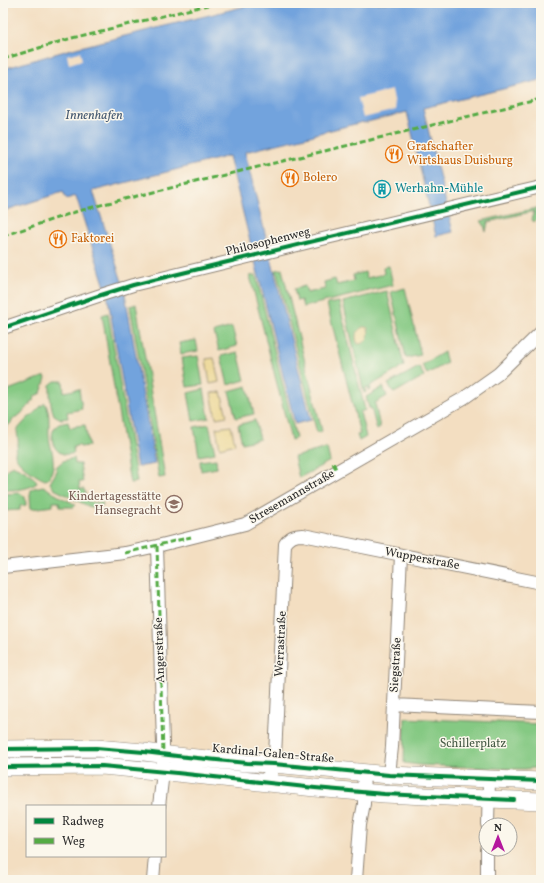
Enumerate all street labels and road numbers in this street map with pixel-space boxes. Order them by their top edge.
street label: Philosophenweg [224,224,312,260]
street label: Stresemannstraße [246,466,338,528]
street label: Wupperstraße [383,544,461,574]
street label: Werrastraße [271,610,291,677]
street label: Angerstraße [151,617,169,683]
street label: Siegstraße [387,637,405,693]
street label: Kardinal-Galen-Straße [211,741,335,767]

